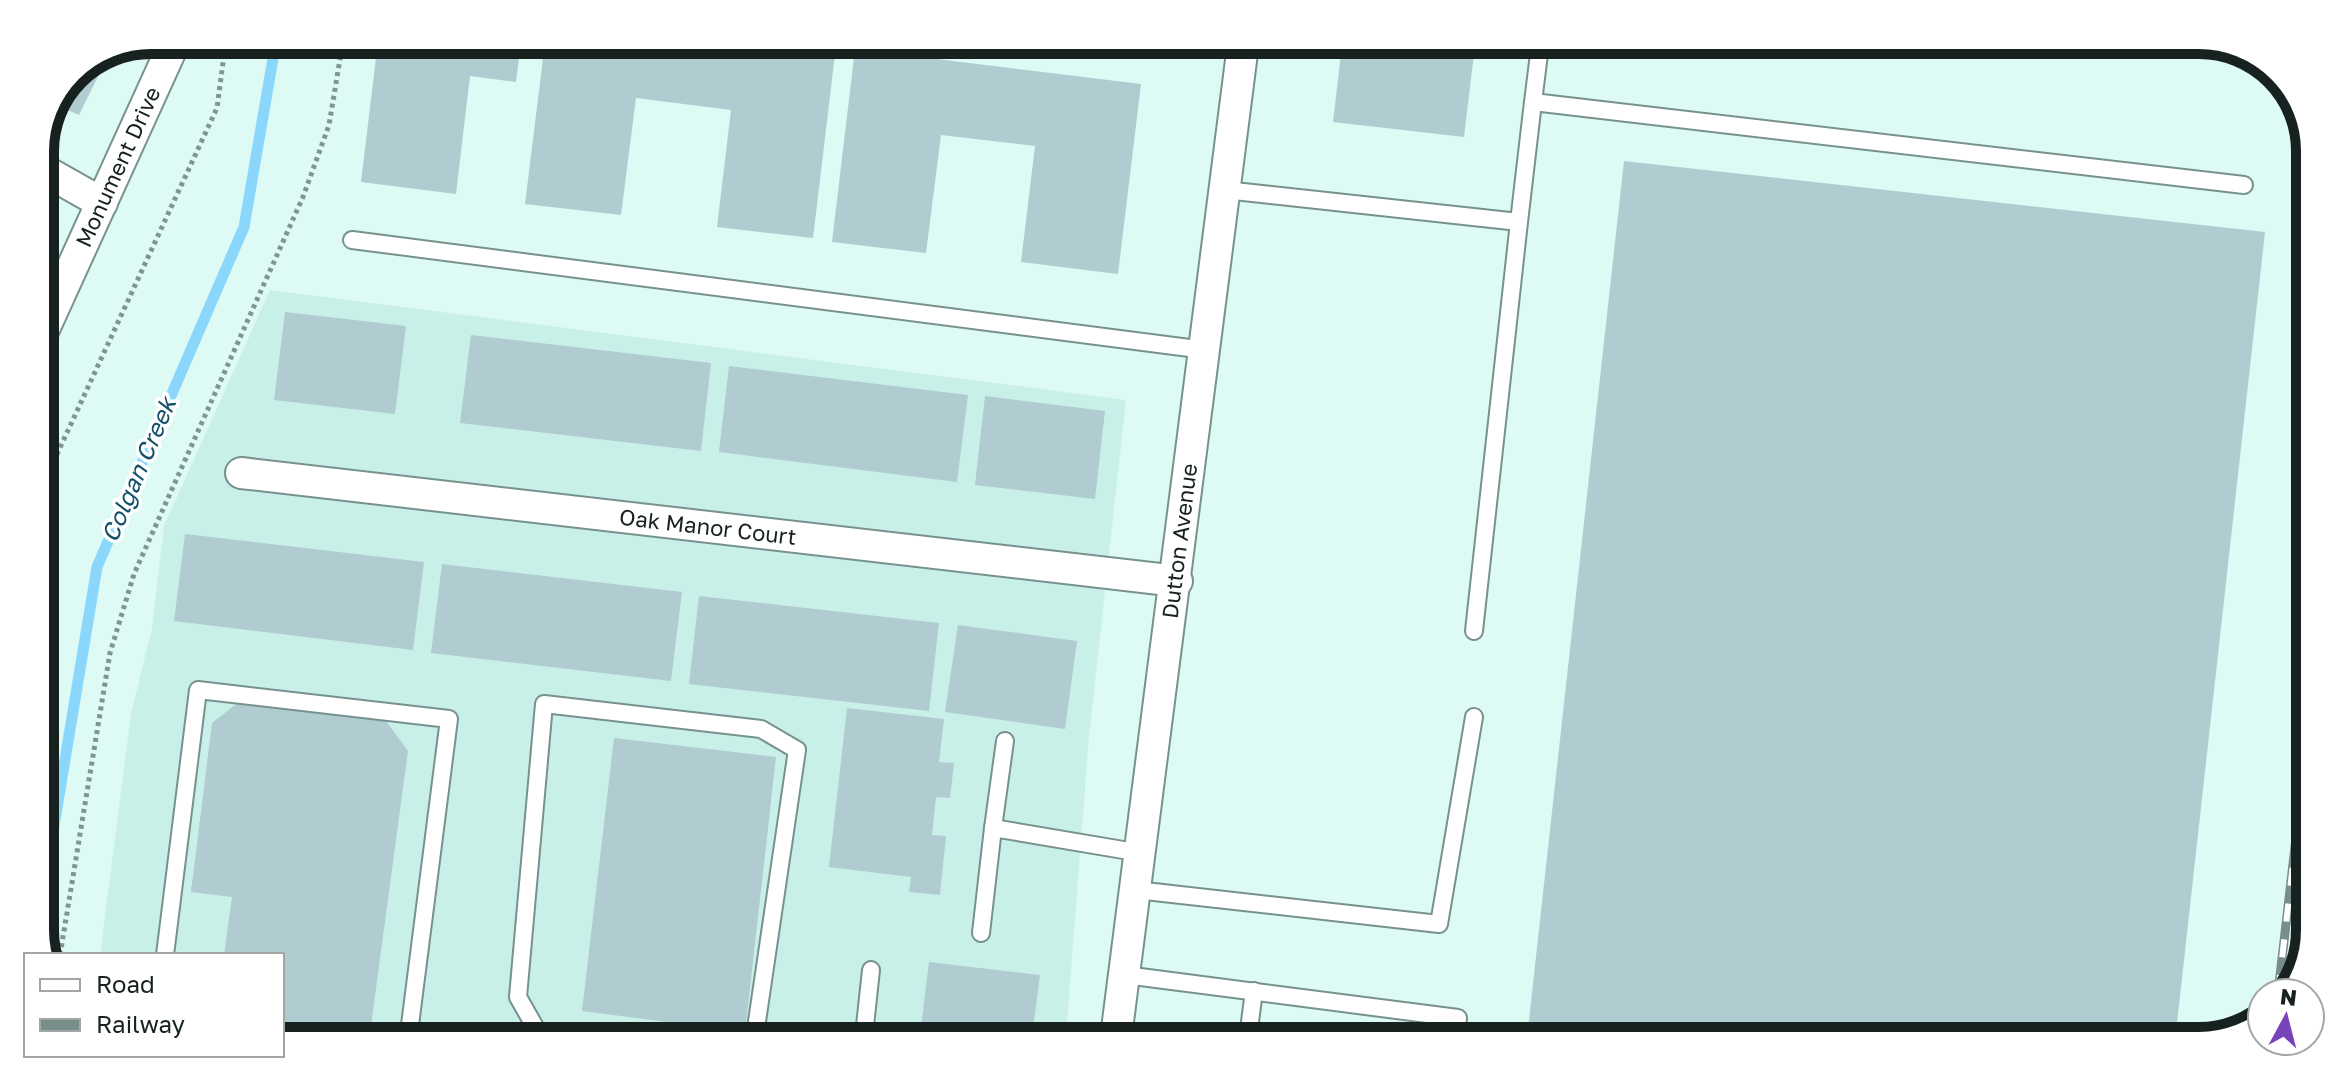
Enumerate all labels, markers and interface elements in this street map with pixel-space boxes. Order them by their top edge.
street label: Monument Drive [69,82,166,251]
water label: Colgan Creek [94,391,183,546]
street label: Dutton Avenue [1156,462,1202,620]
street label: Oak Manor Court [618,503,798,550]
legend [24,953,284,1057]
text: Road [96,969,155,998]
north arrow [2246,977,2326,1057]
text: N [2279,982,2298,1011]
text: Railway [96,1009,185,1038]

